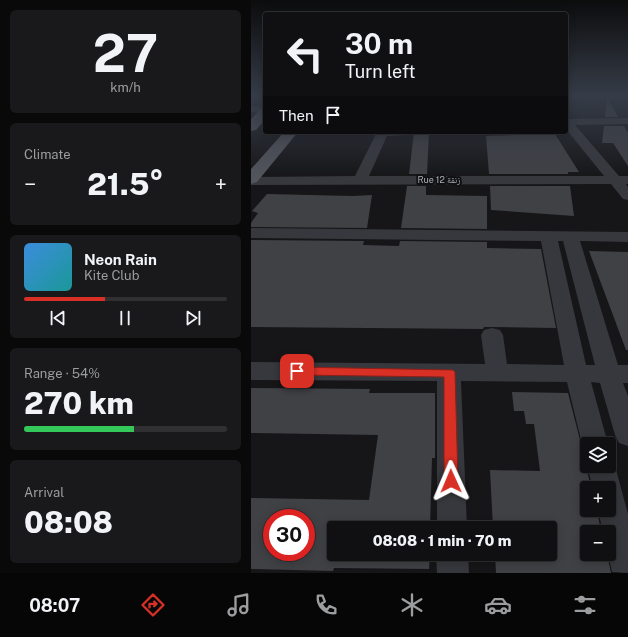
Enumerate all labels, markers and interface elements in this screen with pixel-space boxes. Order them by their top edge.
text: 27 [93,23,158,84]
text: 30 m [345,27,413,60]
icon: left [279,28,331,80]
text: Turn left [345,61,415,82]
text: km/h [110,80,141,95]
icon: arrive [322,104,344,126]
text: Then [279,107,314,124]
text: Climate [24,147,71,162]
text: 21.5° [87,166,164,202]
text: − [24,171,36,197]
text: + [215,171,227,197]
street label: Rue 12 زنقة [417,174,461,185]
text: Neon Rain [84,251,157,268]
text: Kite Club [84,268,139,283]
icon: previous [47,307,69,329]
icon: pause [114,307,136,329]
icon: next [182,307,204,329]
pin [280,354,314,388]
icon: arrive [286,360,308,382]
text: Range · 54% [24,366,100,381]
text: 270 km [24,385,134,421]
map controls [580,437,616,561]
button: layers [580,437,616,473]
position arrow [430,460,472,502]
button: + [580,481,616,517]
text: Arrival [24,485,64,500]
text: 08:08 [24,504,113,540]
speed limit sign: 30 [263,509,315,561]
button: − [580,525,616,561]
text: 08:08 · 1 min · 70 m [373,532,511,549]
icon: directions [139,591,167,619]
icon: music [225,591,253,619]
icon: phone [312,591,340,619]
icon: climate [398,591,426,619]
icon: car [484,591,512,619]
icon: filters [571,591,599,619]
text: 08:07 [29,595,80,616]

